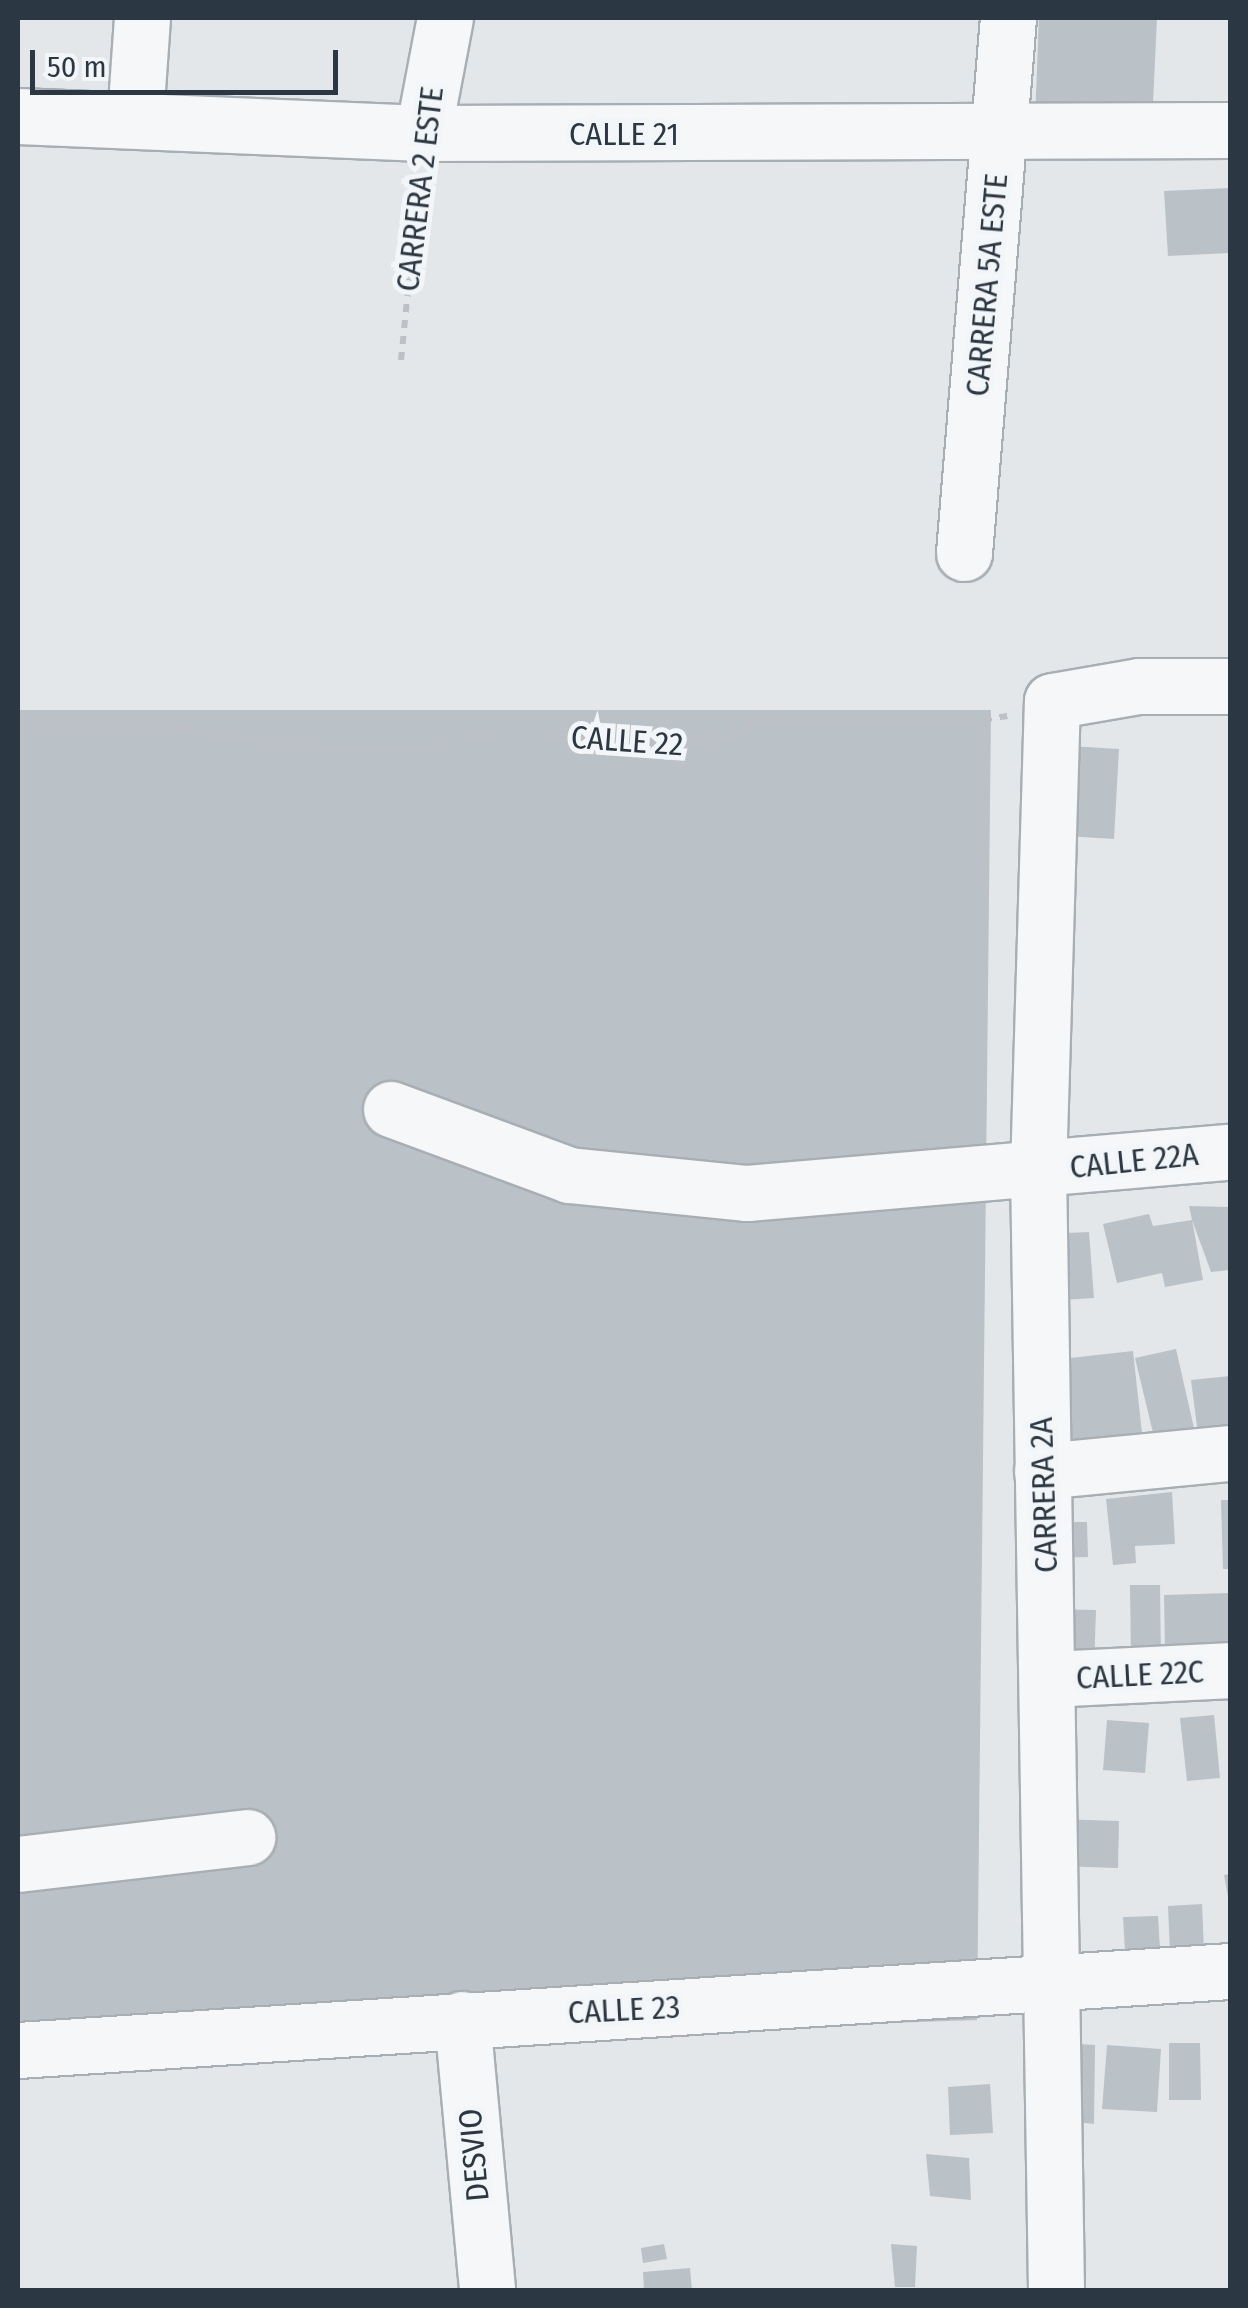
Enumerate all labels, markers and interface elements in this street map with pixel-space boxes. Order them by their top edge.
scale bar [35,30,342,92]
text: 50 m [47,49,107,85]
street label: CARRERA 2 ESTE [388,84,452,294]
street label: CALLE 21 [569,115,679,153]
street label: CARRERA 5A ESTE [958,172,1016,398]
street label: CALLE 22 [570,718,684,764]
street label: CALLE 22A [1068,1135,1200,1187]
street label: CARRERA 2A [1022,1417,1066,1573]
street label: CALLE 22C [1075,1652,1205,1698]
street label: CALLE 23 [567,1988,681,2032]
street label: DESVIO [451,2107,497,2203]

